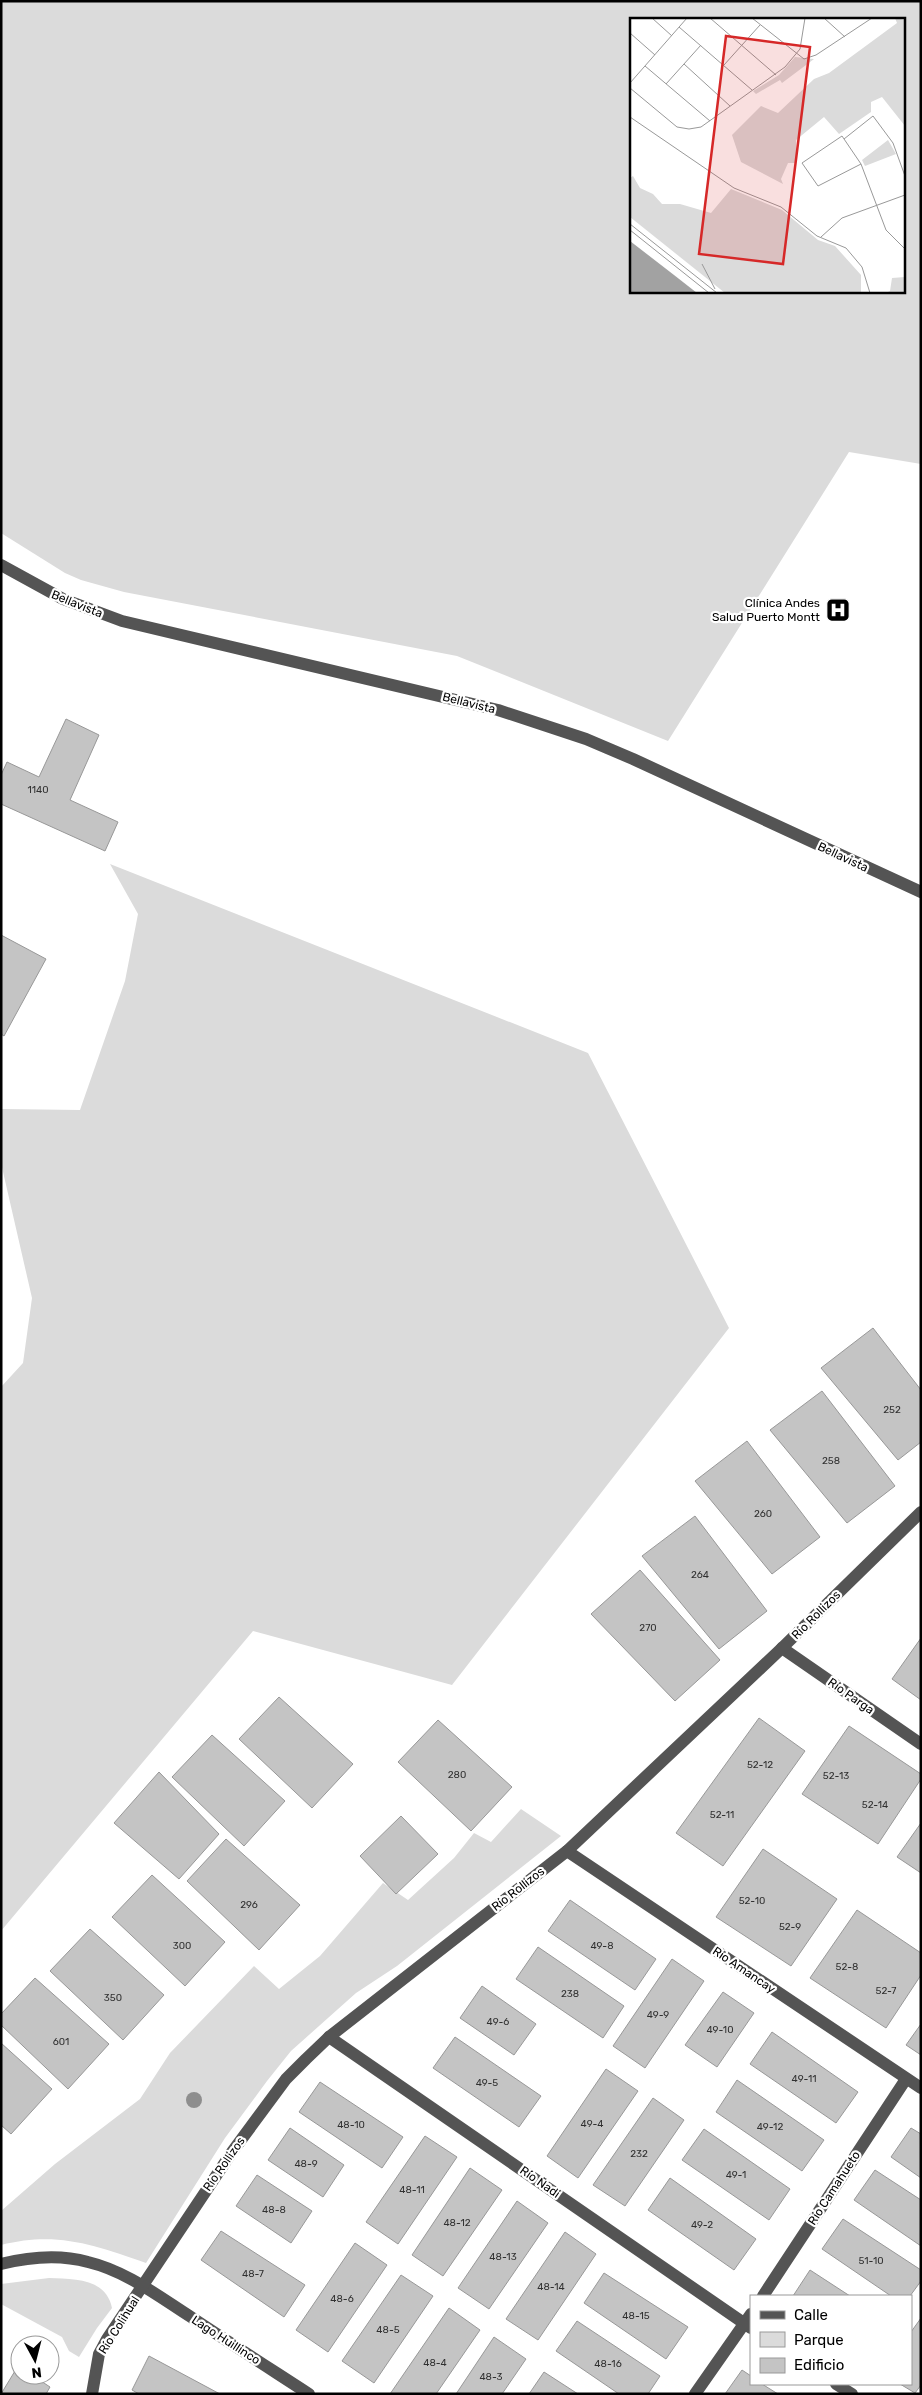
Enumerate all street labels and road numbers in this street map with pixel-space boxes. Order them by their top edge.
street label: Bellavista [49,587,105,621]
street label: Bellavista [441,690,497,716]
street label: Bellavista [816,839,870,875]
street label: Río Rollizos [789,1588,843,1642]
street label: Río Parga [825,1675,877,1717]
street label: Río Rollizos [489,1864,547,1914]
street label: Río Amancay [710,1944,778,1996]
street label: Río Rollizos [200,2134,248,2194]
street label: Río Camahueto [805,2148,863,2228]
street label: Río Ñadi [517,2163,563,2201]
street label: Río Colihual [96,2294,142,2356]
street label: Lago Huillinco [189,2313,263,2367]

